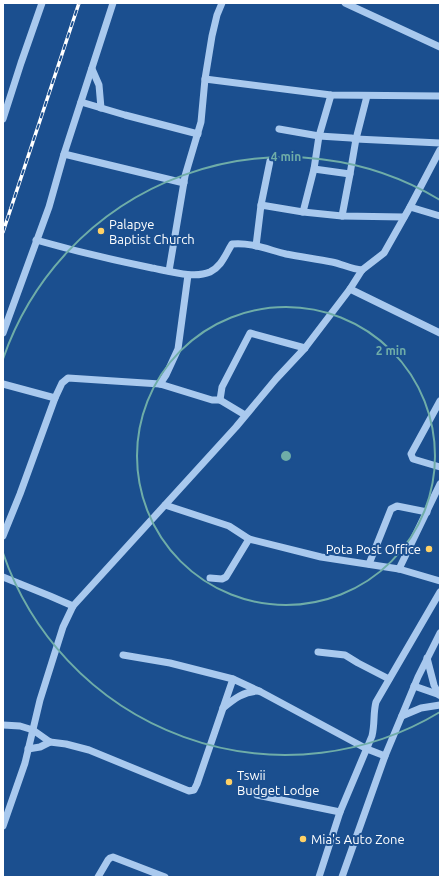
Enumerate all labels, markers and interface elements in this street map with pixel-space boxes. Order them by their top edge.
text: 4 min [271,150,301,163]
place label: Palapye Baptist Church [109,217,195,246]
marker: Palapye Baptist Church [96,226,106,236]
text: 2 min [376,344,406,357]
centre of rings [279,449,293,463]
place label: Pota Post Office [326,542,421,556]
marker: Pota Post Office [424,544,434,554]
place label: Tswii Budget Lodge [237,768,320,797]
marker: Tswii Budget Lodge [224,777,234,787]
place label: Mia's Auto Zone [311,832,405,846]
marker: Mia's Auto Zone [298,834,308,844]

